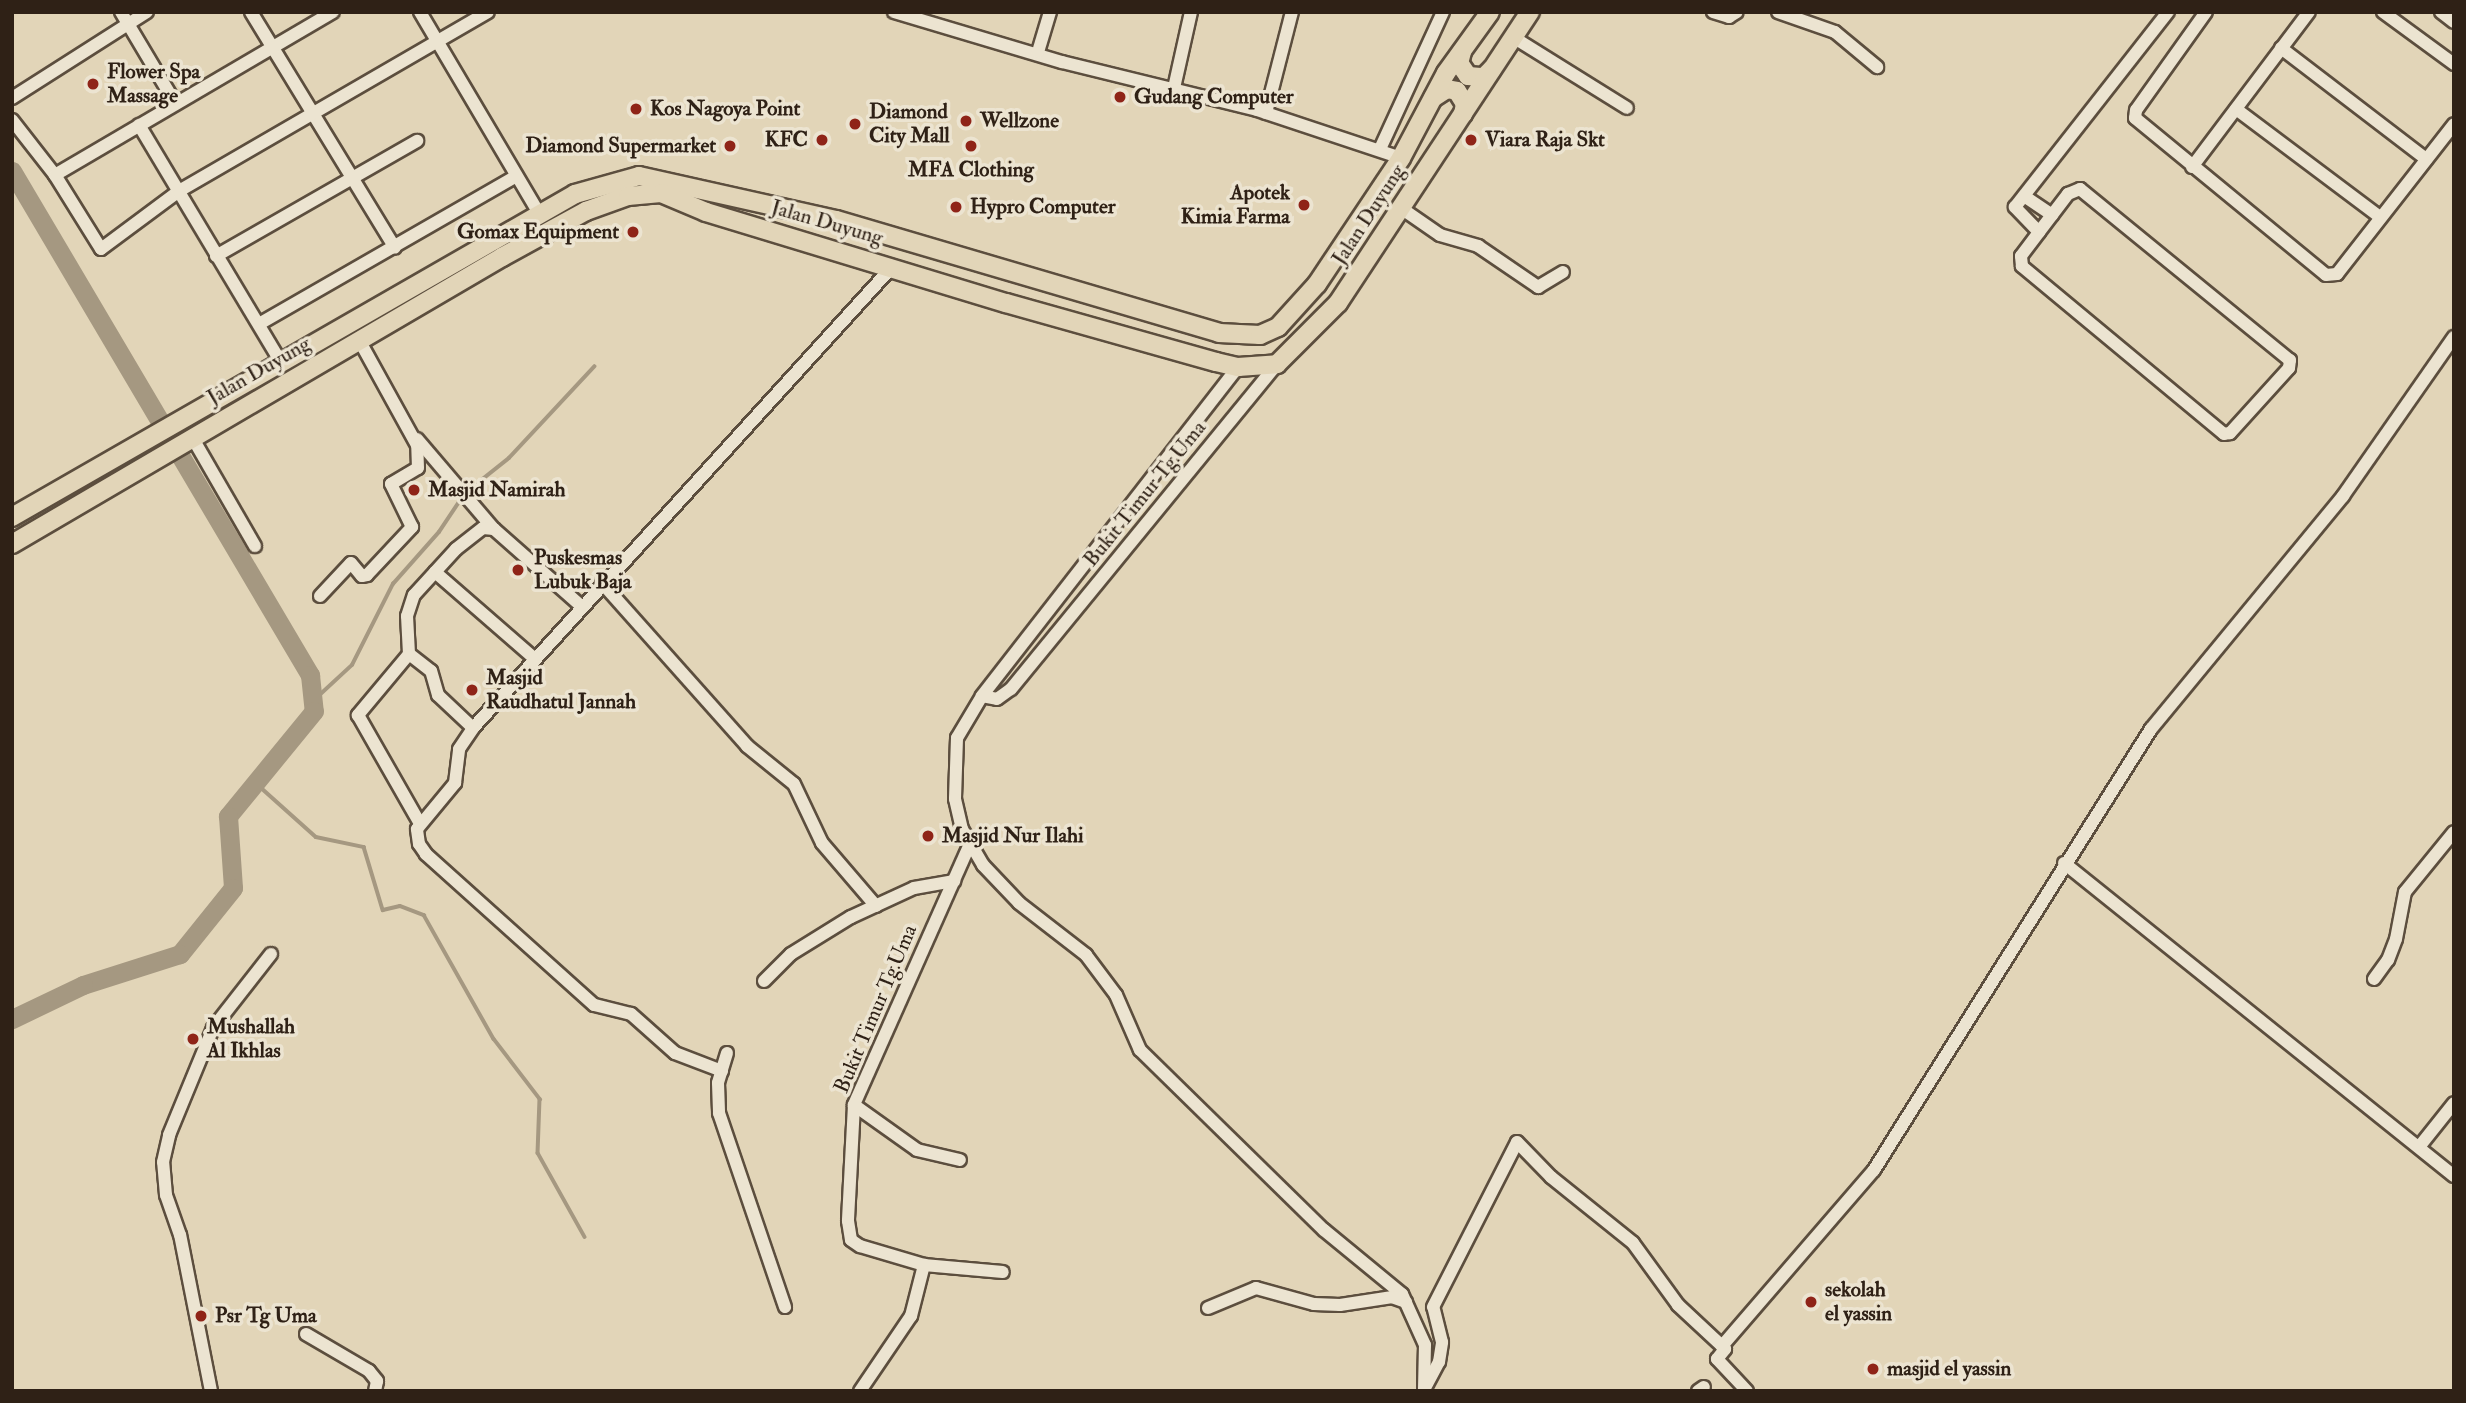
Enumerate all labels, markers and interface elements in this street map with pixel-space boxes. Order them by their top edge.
place label: Flower Spa Massage [107,59,200,109]
marker: Flower Spa Massage [85,76,101,92]
place label: Gudang Computer [1134,84,1294,110]
marker: Gudang Computer [1112,89,1128,105]
place label: Kos Nagoya Point [650,96,800,122]
place label: Diamond City Mall [869,99,950,149]
marker: Kos Nagoya Point [628,101,644,117]
place label: Wellzone [980,108,1059,134]
marker: Wellzone [958,113,974,129]
marker: Diamond City Mall [847,116,863,132]
place label: KFC [765,127,808,153]
place label: Viara Raja Skt [1485,127,1605,153]
marker: KFC [814,132,830,148]
marker: Viara Raja Skt [1463,132,1479,148]
place label: Diamond Supermarket [525,133,716,159]
marker: Diamond Supermarket [722,138,738,154]
marker: MFA Clothing [963,138,979,154]
place label: MFA Clothing [908,157,1034,183]
street label: Jalan Duyung [1327,160,1411,270]
place label: Apotek Kimia Farma [1181,180,1290,230]
place label: Hypro Computer [970,194,1116,220]
street label: Jalan Duyung [768,195,886,251]
marker: Apotek Kimia Farma [1296,197,1312,213]
marker: Hypro Computer [948,199,964,215]
place label: Gomax Equipment [457,219,619,245]
marker: Gomax Equipment [625,224,641,240]
street label: Jalan Duyung [203,331,315,411]
street label: Bukit Timur Tg.Uma [1078,416,1212,572]
place label: Masjid Namirah [428,477,565,503]
marker: Masjid Namirah [406,482,422,498]
place label: Puskesmas Lubuk Baja [534,545,631,595]
marker: Puskesmas Lubuk Baja [508,560,528,580]
place label: Masjid Raudhatul Jannah [486,665,636,715]
marker: Masjid Raudhatul Jannah [464,682,480,698]
place label: Masjid Nur Ilahi [942,823,1084,849]
marker: Masjid Nur Ilahi [920,828,936,844]
street label: Bukit Timur Tg.Uma [829,921,923,1097]
place label: Mushallah Al Ikhlas [207,1014,295,1064]
marker: Mushallah Al Ikhlas [185,1031,201,1047]
place label: sekolah el yassin [1825,1277,1892,1327]
marker: sekolah el yassin [1803,1294,1819,1310]
place label: Psr Tg Uma [215,1303,317,1329]
marker: Psr Tg Uma [193,1308,209,1324]
place label: masjid el yassin [1887,1356,2011,1382]
marker: masjid el yassin [1865,1361,1881,1377]

